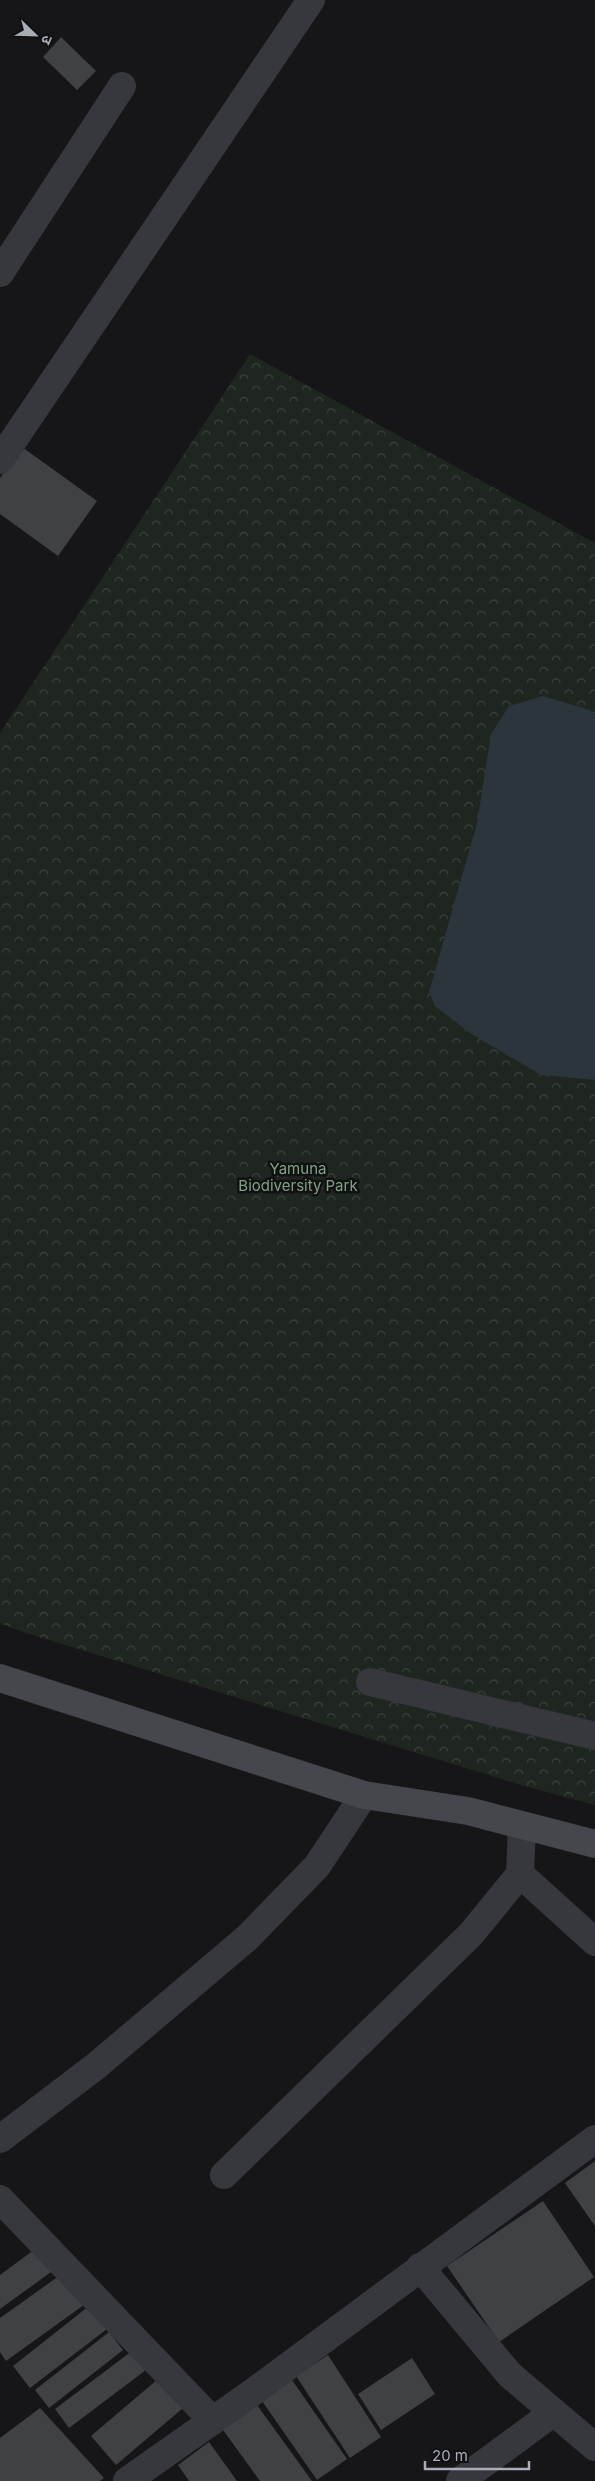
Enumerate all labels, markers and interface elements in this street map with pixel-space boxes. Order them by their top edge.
north arrow [10,10,60,60]
text: उ [38,33,57,48]
park label: Yamuna Biodiversity Park [238,1159,358,1195]
scale bar [425,2438,529,2470]
text: 20 m [432,2446,468,2465]

